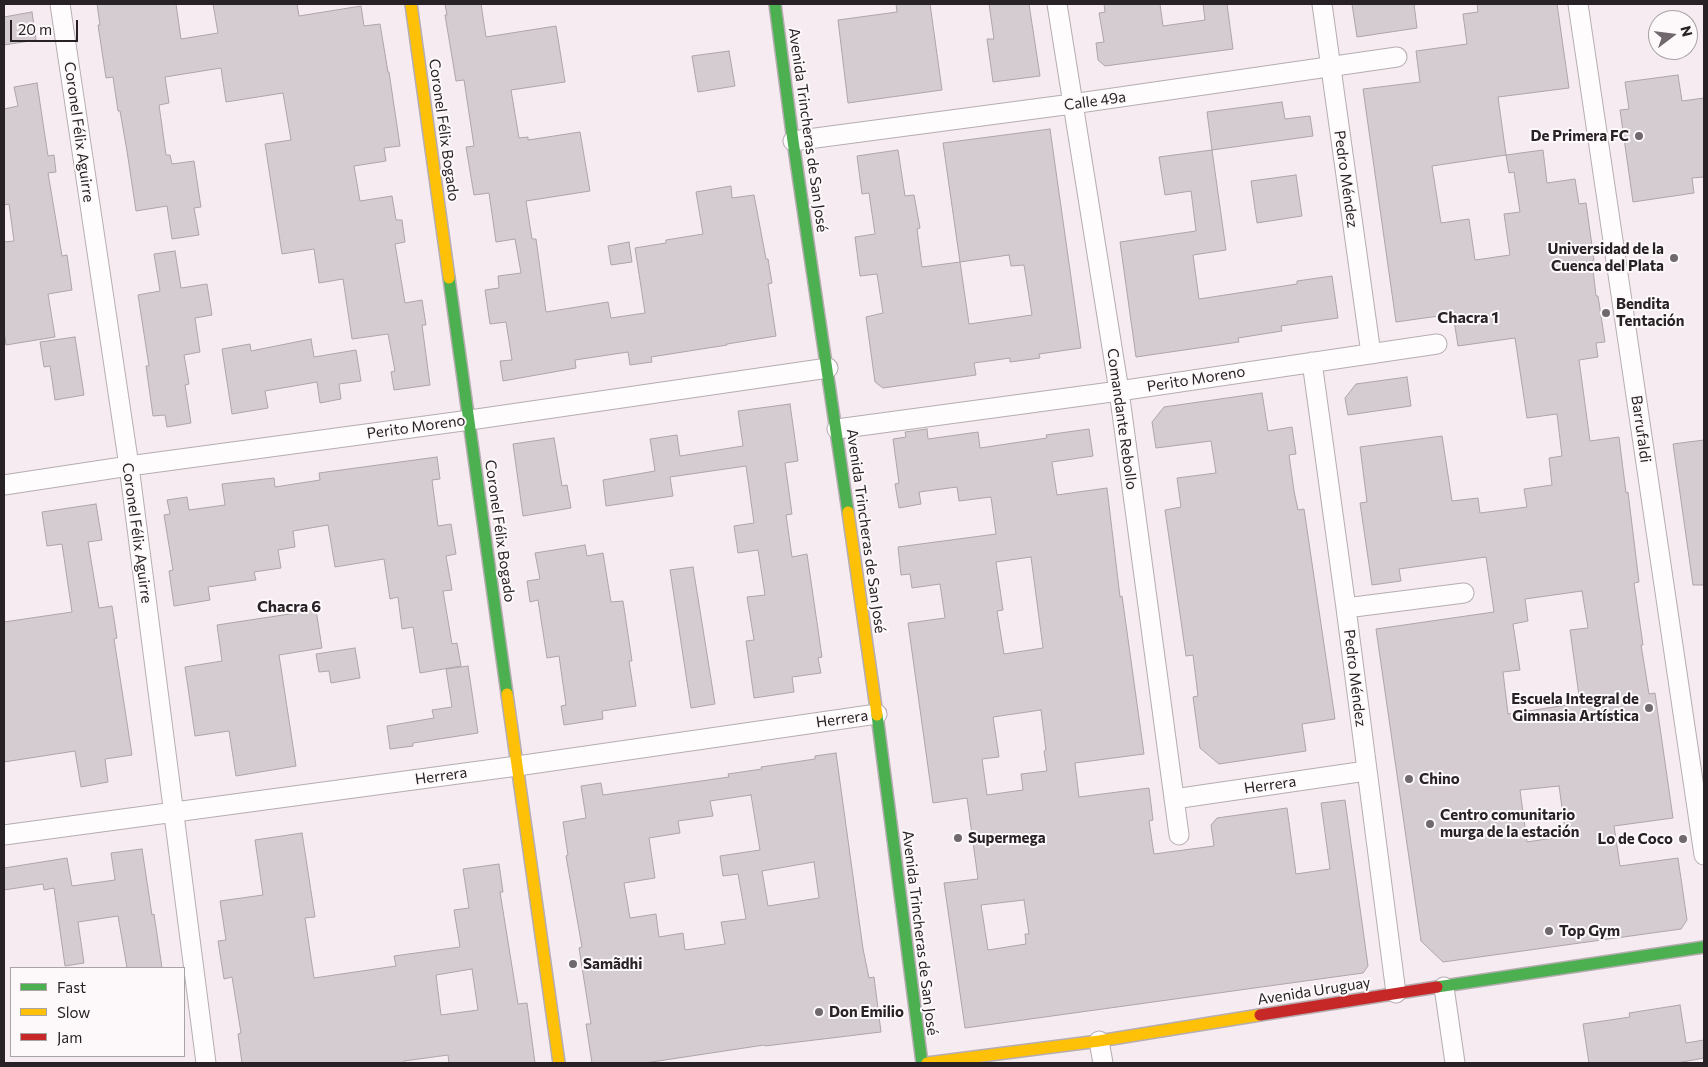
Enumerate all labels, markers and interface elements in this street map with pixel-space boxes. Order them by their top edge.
scale bar [12,10,80,42]
north arrow [1648,10,1698,60]
text: 20 m [18,20,52,38]
text: N [1677,24,1697,39]
street label: Avenida Trincheras de San José [785,26,831,234]
street label: Coronel Félix Bogado [425,57,463,203]
street label: Coronel Félix Aguirre [60,61,98,203]
street label: Calle 49a [1063,88,1127,114]
place label: De Primera FC [1530,127,1629,145]
street label: Pedro Méndez [1330,129,1362,229]
marker: De Primera FC [1633,130,1645,142]
place label: Universidad de la Cuenca del Plata [1547,240,1664,275]
marker: Universidad de la Cuenca del Plata [1668,252,1680,264]
place label: Bendita Tentación [1616,295,1684,330]
marker: Bendita Tentación [1600,307,1612,319]
district label: Chacra 1 [1437,308,1499,328]
street label: Comandante Rebollo [1103,347,1141,491]
street label: Perito Moreno [1146,362,1246,396]
street label: Barrufaldi [1627,394,1655,464]
street label: Perito Moreno [366,411,466,443]
street label: Avenida Trincheras de San José [843,427,889,635]
street label: Coronel Félix Bogado [481,458,519,604]
street label: Coronel Félix Aguirre [118,462,156,604]
district label: Chacra 6 [257,597,321,617]
street label: Pedro Méndez [1340,628,1370,728]
place label: Escuela Integral de Gimnasia Artística [1511,690,1639,725]
marker: Escuela Integral de Gimnasia Artística [1643,702,1655,714]
street label: Herrera [815,706,869,732]
street label: Herrera [414,763,468,789]
place label: Chino [1419,770,1460,788]
street label: Herrera [1243,772,1297,798]
marker: Chino [1403,773,1415,785]
place label: Centro comunitario murga de la estación [1440,806,1579,841]
marker: Centro comunitario murga de la estación [1424,818,1436,830]
street label: Avenida Trincheras de San José [898,829,942,1037]
place label: Supermega [968,829,1046,847]
place label: Lo de Coco [1597,830,1673,848]
marker: Supermega [952,832,964,844]
marker: Lo de Coco [1677,833,1689,845]
place label: Top Gym [1559,922,1620,940]
marker: Top Gym [1543,925,1555,937]
place label: Samãdhi [583,955,642,973]
marker: Samãdhi [567,958,579,970]
legend [10,967,185,1057]
street label: Avenida Uruguay [1256,973,1372,1009]
text: Fast [57,978,86,996]
text: Slow [57,1003,90,1021]
place label: Don Emilio [829,1003,904,1021]
marker: Don Emilio [813,1006,825,1018]
text: Jam [57,1028,82,1046]

